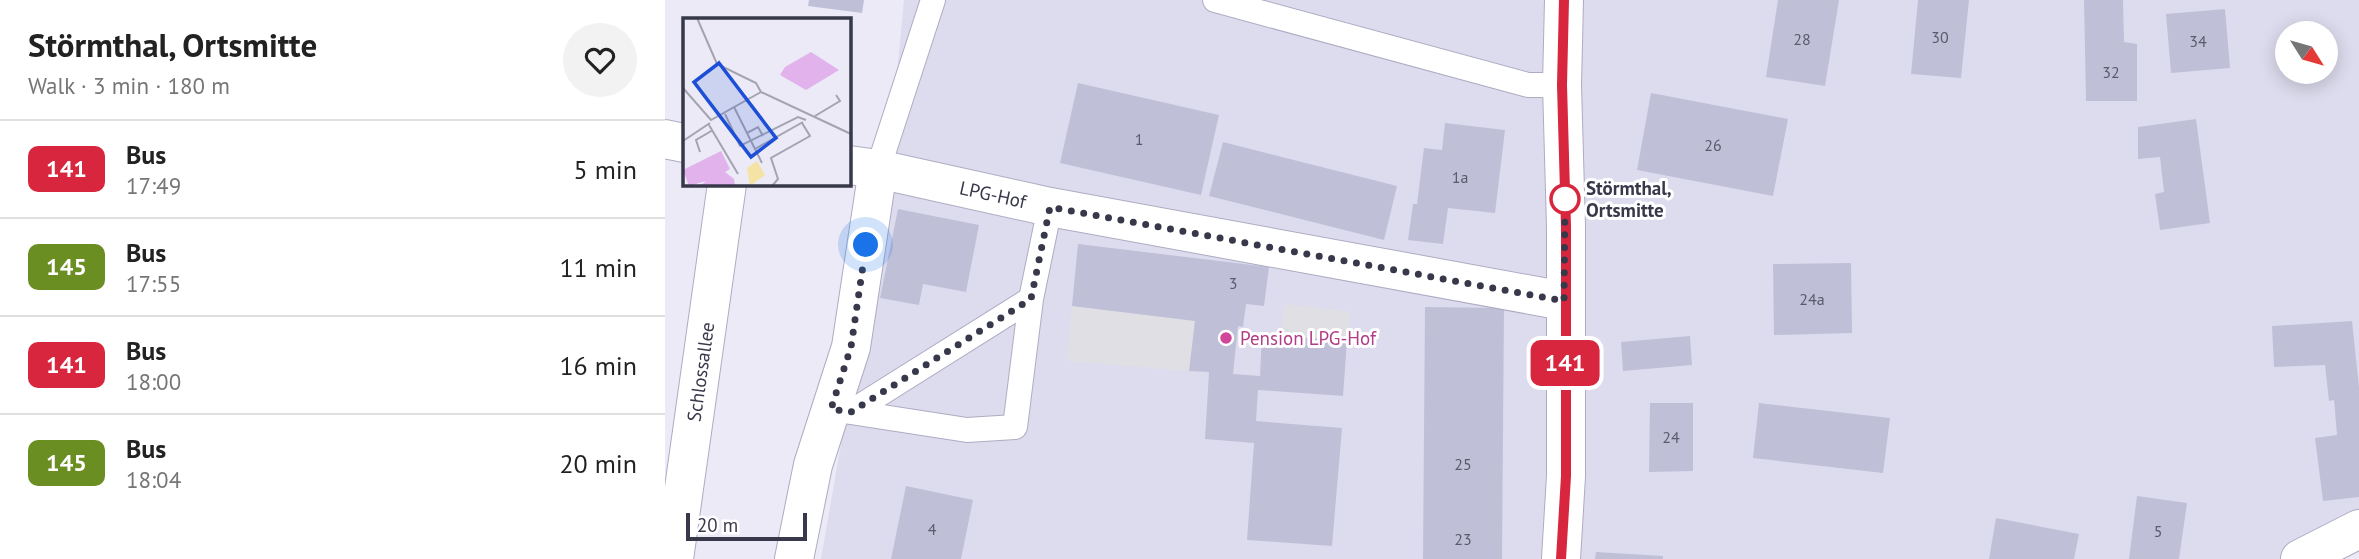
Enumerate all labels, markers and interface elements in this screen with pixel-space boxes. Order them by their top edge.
inset map [683,18,851,186]
north arrow [2275,21,2338,84]
map controls [2275,21,2338,84]
text: Störmthal, Ortsmitte [28,23,317,66]
button: heart [563,23,637,97]
house number: 30 [1931,27,1949,47]
house number: 28 [1793,29,1811,49]
house number: 34 [2189,31,2207,51]
house number: 32 [2102,62,2120,82]
text: Walk · 3 min · 180 m [28,71,230,100]
house number: 1 [1135,129,1143,149]
house number: 26 [1704,135,1722,155]
text: Bus [126,138,166,171]
text: 141 [46,153,87,184]
text: 5 min [574,153,637,186]
house number: 1a [1452,167,1468,187]
text: 17:49 [126,171,181,200]
street label: LPG-Hof [957,175,1029,214]
place label: Störmthal, Ortsmitte [1586,176,1672,222]
marker: Störmthal, Ortsmitte [1550,184,1580,214]
your location [848,227,883,262]
text: Bus [126,236,166,269]
text: 145 [46,251,87,282]
text: 11 min [559,251,637,284]
text: 17:55 [126,269,181,298]
house number: 3 [1229,273,1237,293]
house number: 24a [1799,289,1825,309]
street label: Schlossallee [682,320,719,423]
place label: Pension LPG-Hof [1240,326,1377,350]
marker: Pension LPG-Hof [1218,330,1234,346]
text: Bus [126,334,166,367]
line badge: 141 [1525,340,1605,386]
text: 141 [1545,347,1585,378]
text: 141 [46,349,87,380]
text: 16 min [559,349,637,382]
text: 18:00 [126,367,181,396]
house number: 24 [1662,427,1680,447]
text: Bus [126,432,166,465]
text: 145 [46,447,87,478]
text: 20 min [559,447,637,480]
house number: 25 [1454,454,1472,474]
text: 18:04 [126,465,181,494]
scale bar [686,510,807,542]
text: 20 m [697,513,738,537]
house number: 4 [928,519,937,539]
house number: 5 [2154,521,2162,541]
house number: 23 [1454,529,1472,549]

